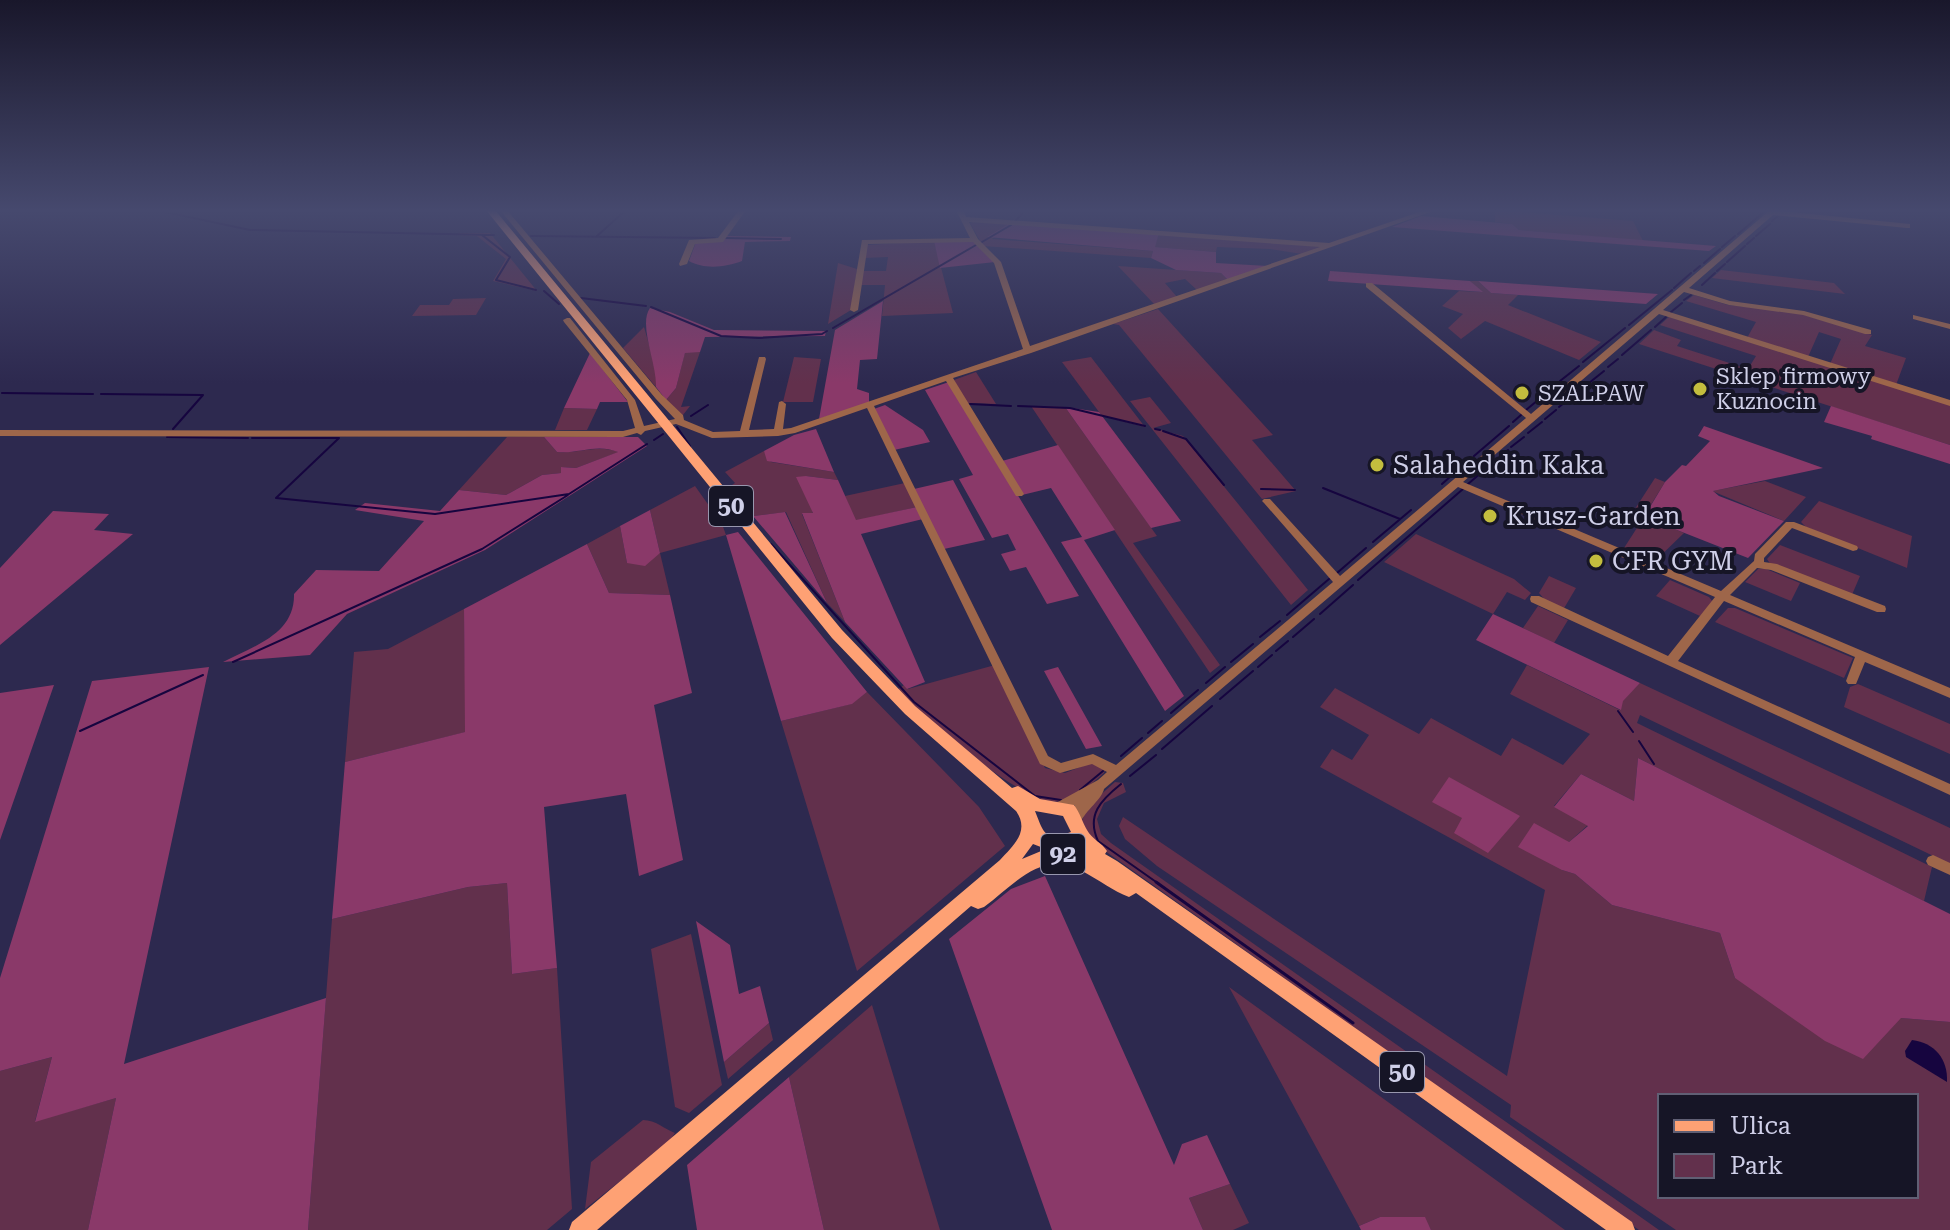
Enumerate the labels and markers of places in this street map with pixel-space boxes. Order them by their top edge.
place label: Sklep firmowy Kuznocin [1716,364,1871,414]
marker: Sklep firmowy Kuznocin [1691,380,1709,398]
place label: SZALPAW [1538,381,1645,406]
marker: SZALPAW [1513,384,1531,402]
place label: Salaheddin Kaka [1393,450,1604,480]
marker: Salaheddin Kaka [1368,456,1386,474]
place label: Krusz-Garden [1506,501,1681,531]
marker: Krusz-Garden [1481,507,1499,525]
place label: CFR GYM [1612,546,1734,576]
marker: CFR GYM [1587,552,1605,570]

